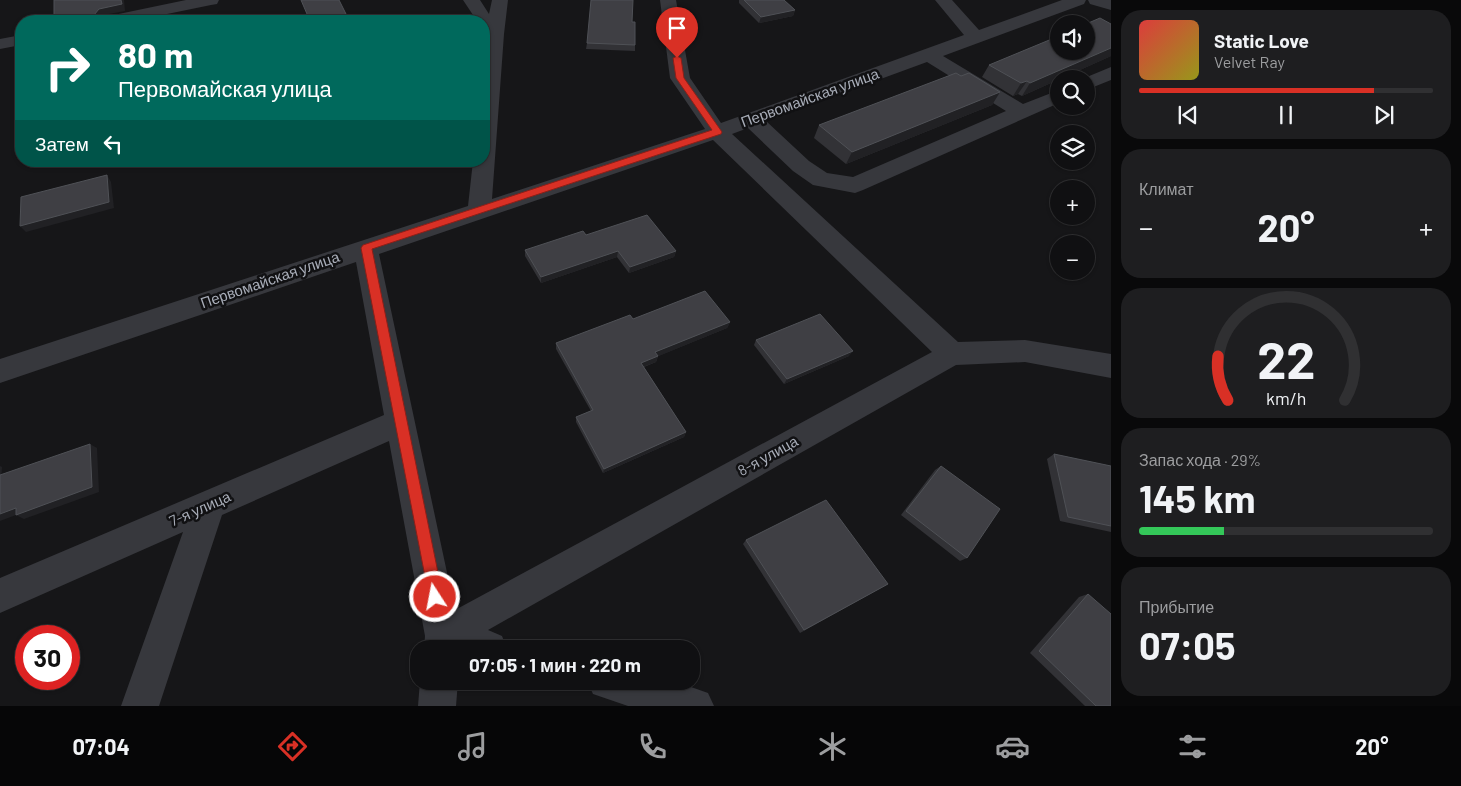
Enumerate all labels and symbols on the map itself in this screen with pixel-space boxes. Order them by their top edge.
pin [656,7,698,58]
street label: Первомайская улица [738,63,882,130]
street label: Первомайская улица [198,247,342,311]
street label: 8-я улица [734,431,801,479]
street label: 7-я улица [166,486,234,530]
position arrow [408,570,460,622]
speed limit sign: 30 [15,625,80,690]

